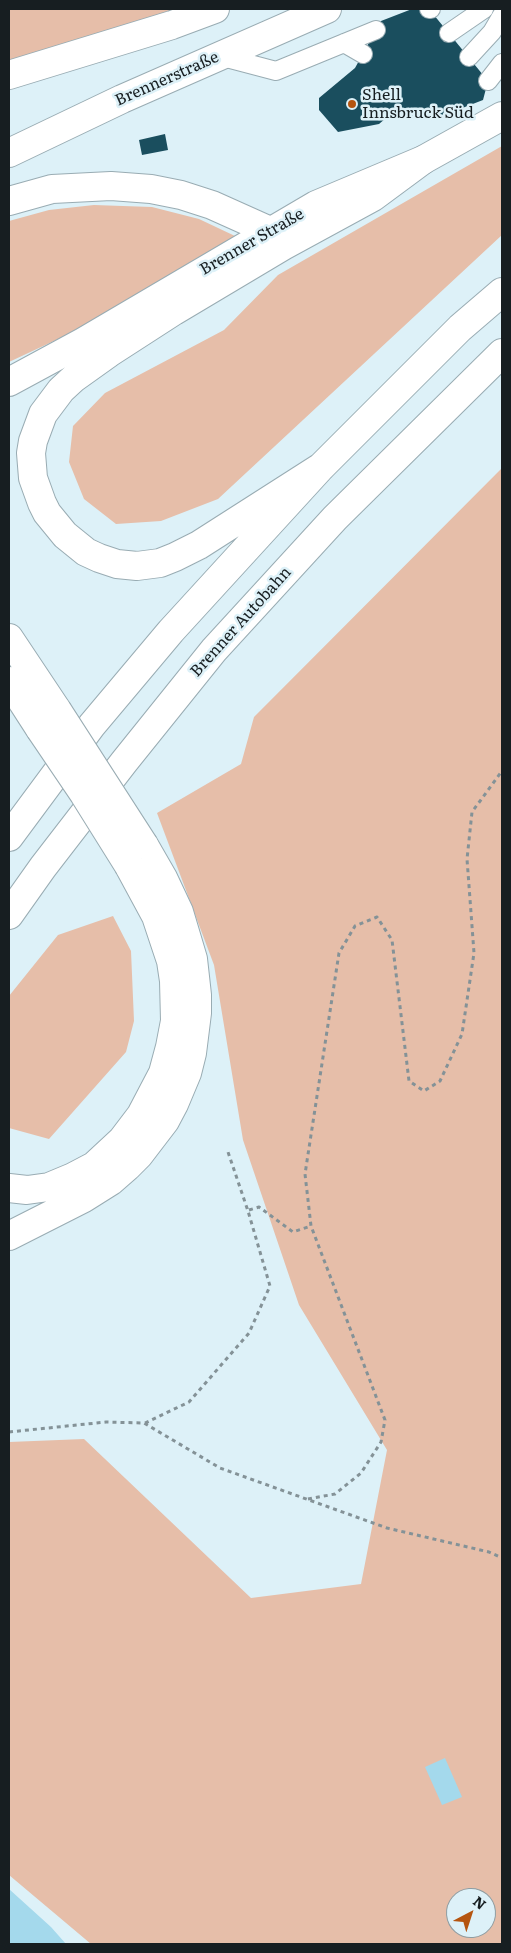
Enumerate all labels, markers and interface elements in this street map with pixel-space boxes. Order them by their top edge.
street label: Brennerstraße [112,48,222,110]
place label: Shell Innsbruck Süd [362,85,474,123]
marker: Shell Innsbruck Süd [346,98,358,110]
street label: Brenner Straße [197,204,307,280]
street label: Brenner Autobahn [187,563,295,681]
north arrow [446,1888,496,1938]
text: N [469,1891,491,1914]

